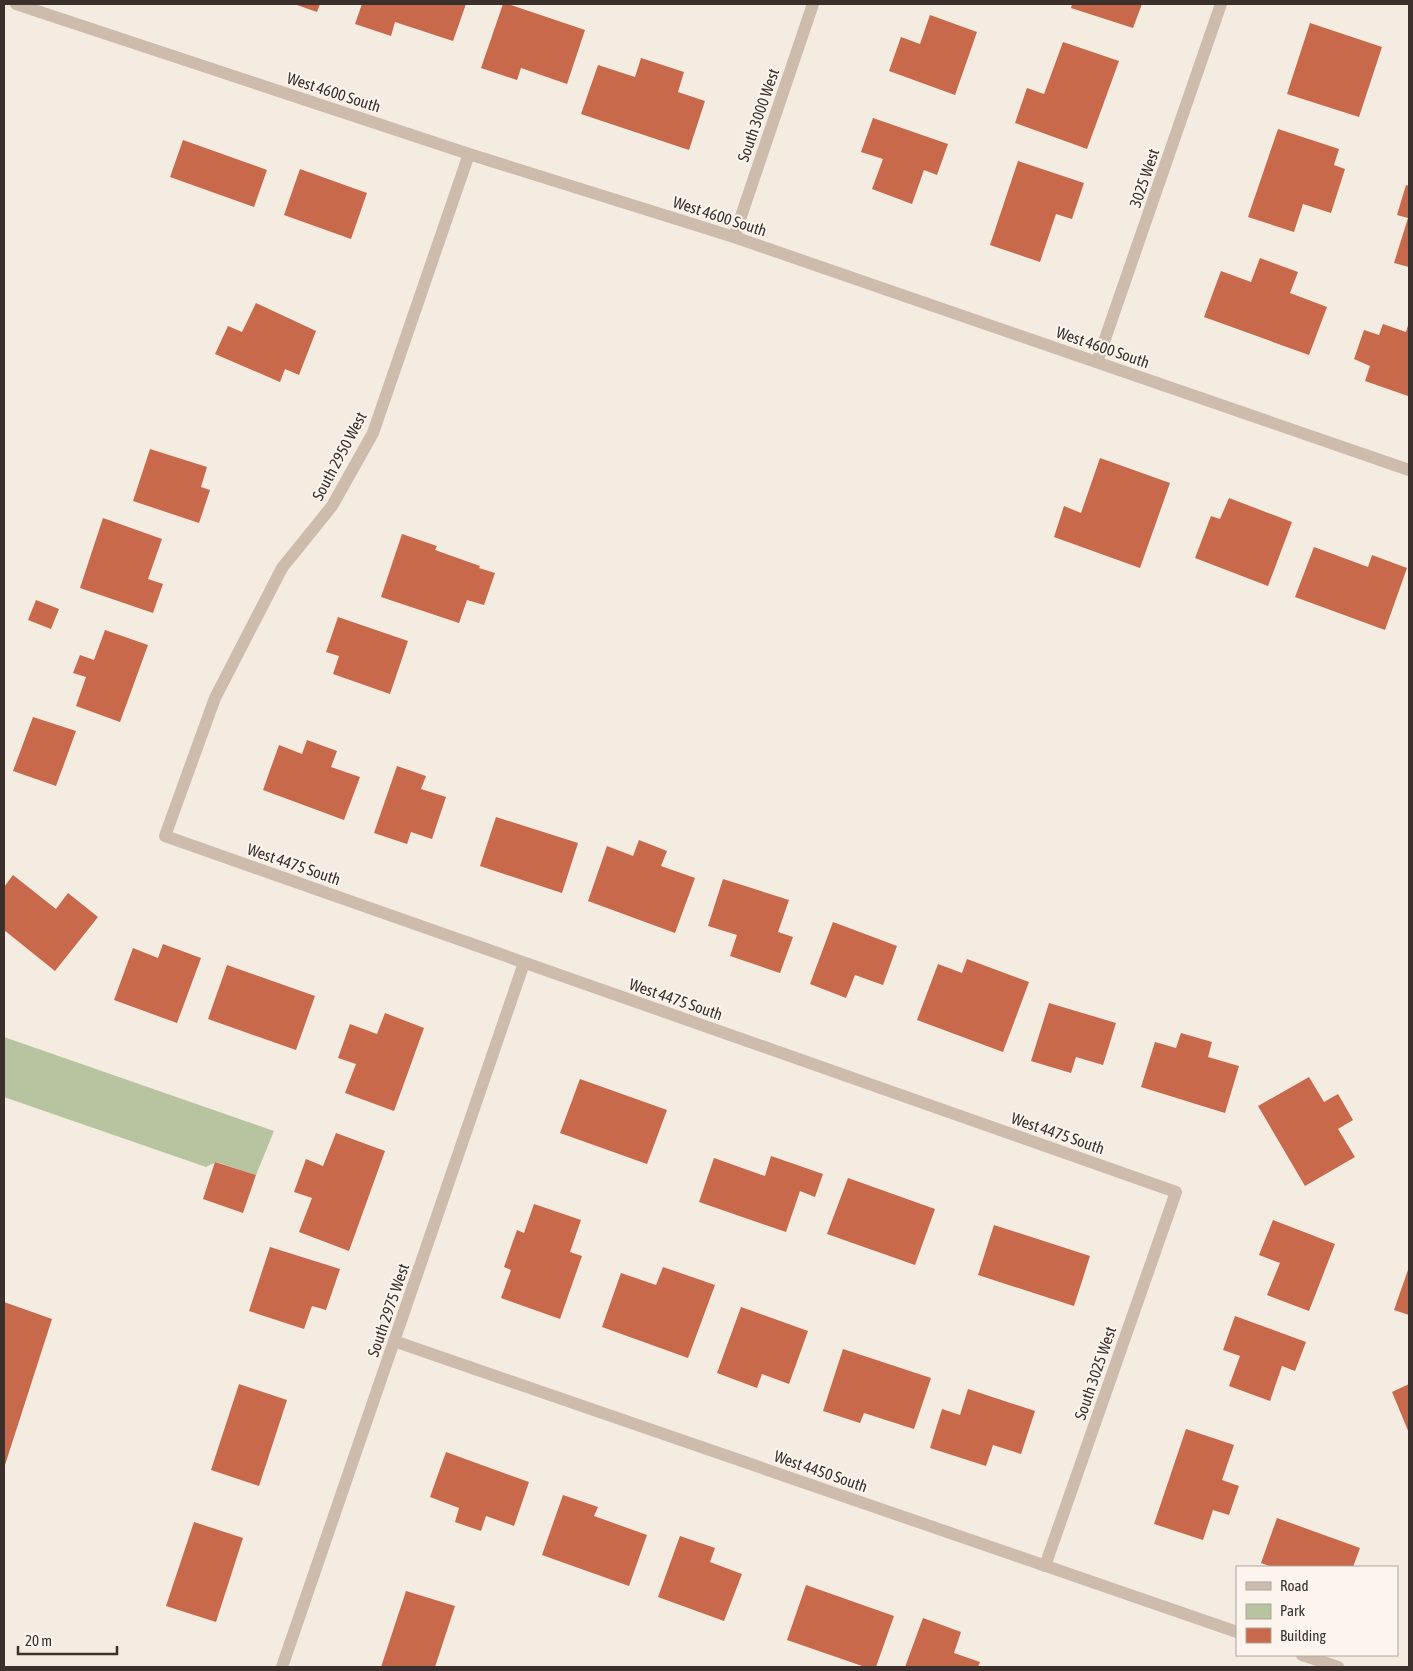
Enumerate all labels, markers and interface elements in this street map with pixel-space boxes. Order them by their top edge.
street label: South 3000 West [734,66,782,164]
street label: West 4600 South [285,68,383,116]
street label: 3025 West [1126,146,1163,210]
street label: West 4600 South [671,192,769,240]
street label: West 4600 South [1054,323,1152,371]
street label: South 2950 West [308,408,370,503]
street label: West 4475 South [245,840,343,888]
street label: West 4475 South [627,975,725,1023]
street label: West 4475 South [1009,1109,1107,1157]
street label: South 2975 West [364,1261,412,1359]
street label: South 3025 West [1071,1324,1119,1422]
street label: West 4450 South [772,1447,870,1495]
legend [1236,1566,1398,1656]
text: Road [1280,1577,1309,1594]
text: Park [1280,1602,1305,1619]
scale bar [18,1624,116,1656]
text: Building [1280,1627,1326,1644]
text: 20 m [25,1632,52,1649]

